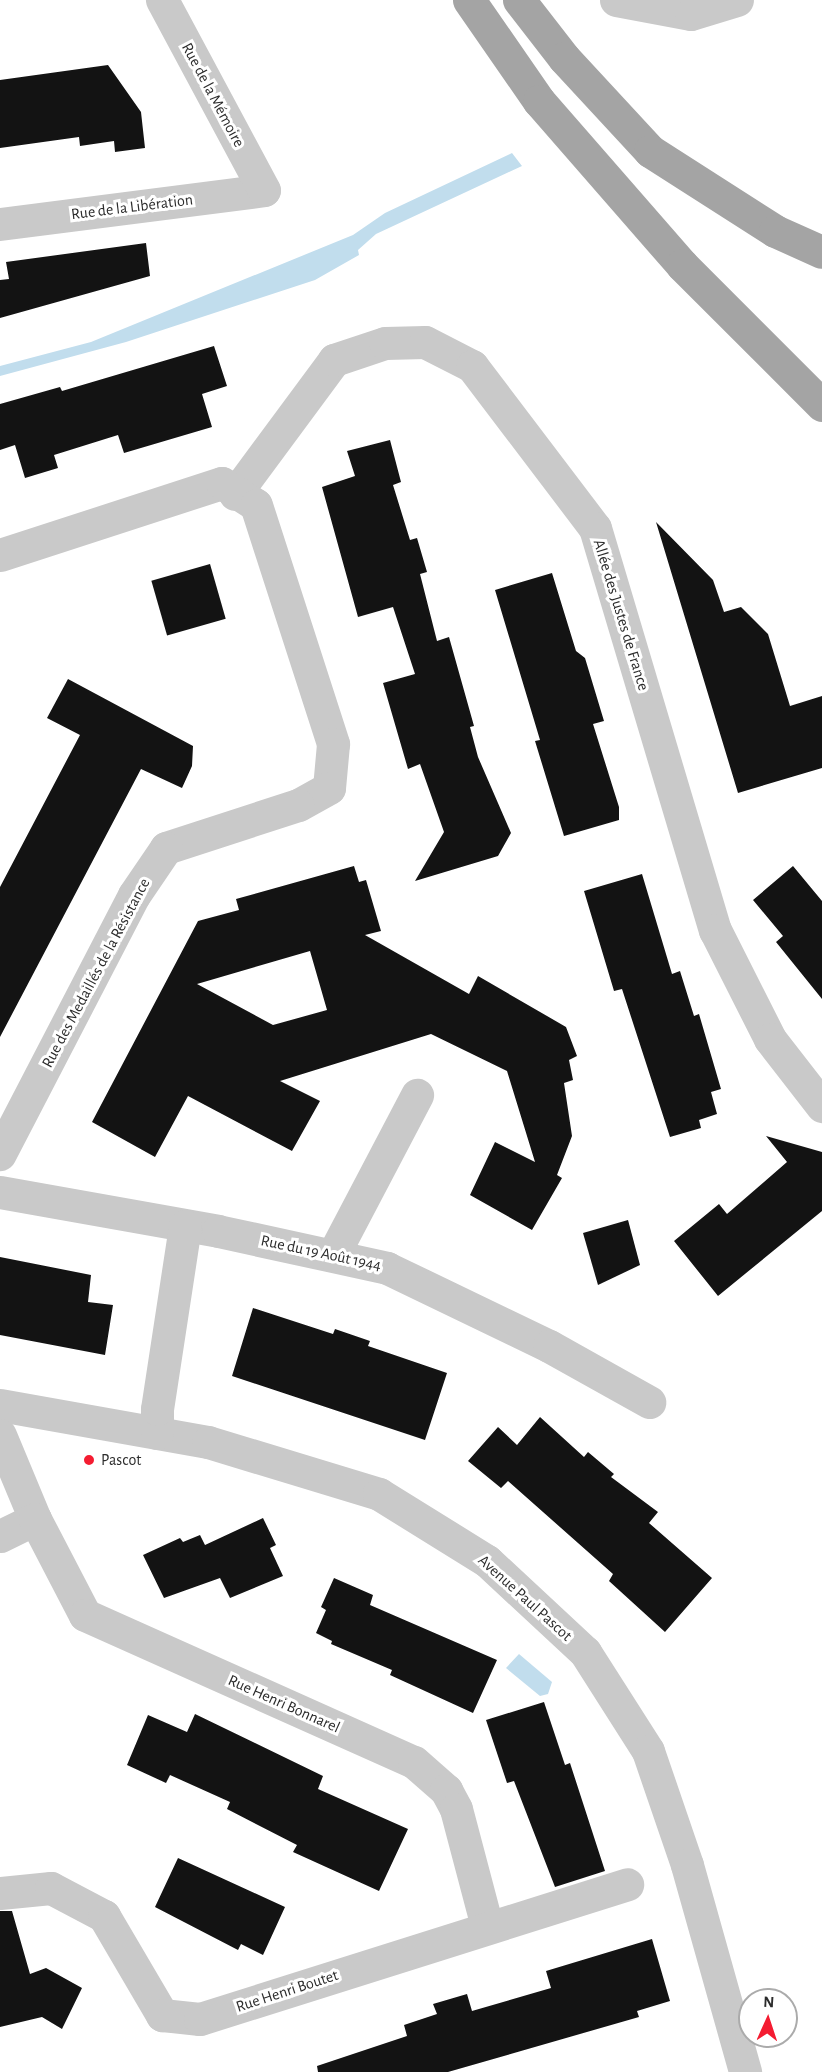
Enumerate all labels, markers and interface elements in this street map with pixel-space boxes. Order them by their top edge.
street label: Rue de la Mémoire [177,39,249,151]
street label: Rue de la Libération [70,190,194,224]
street label: Allée des Justes de France [589,537,653,693]
street label: Rue des Medaillés de la Résistance [38,875,154,1071]
street label: Rue du 19 Août 1944 [259,1231,383,1275]
place label: Pascot [101,1450,141,1470]
marker: Pascot [82,1453,96,1467]
street label: Avenue Paul Pascot [474,1551,576,1645]
street label: Rue Henri Bonnarel [225,1671,343,1737]
street label: Rue Henri Boutet [233,1965,341,2017]
north arrow [738,1988,798,2048]
text: N [763,1994,775,2010]

